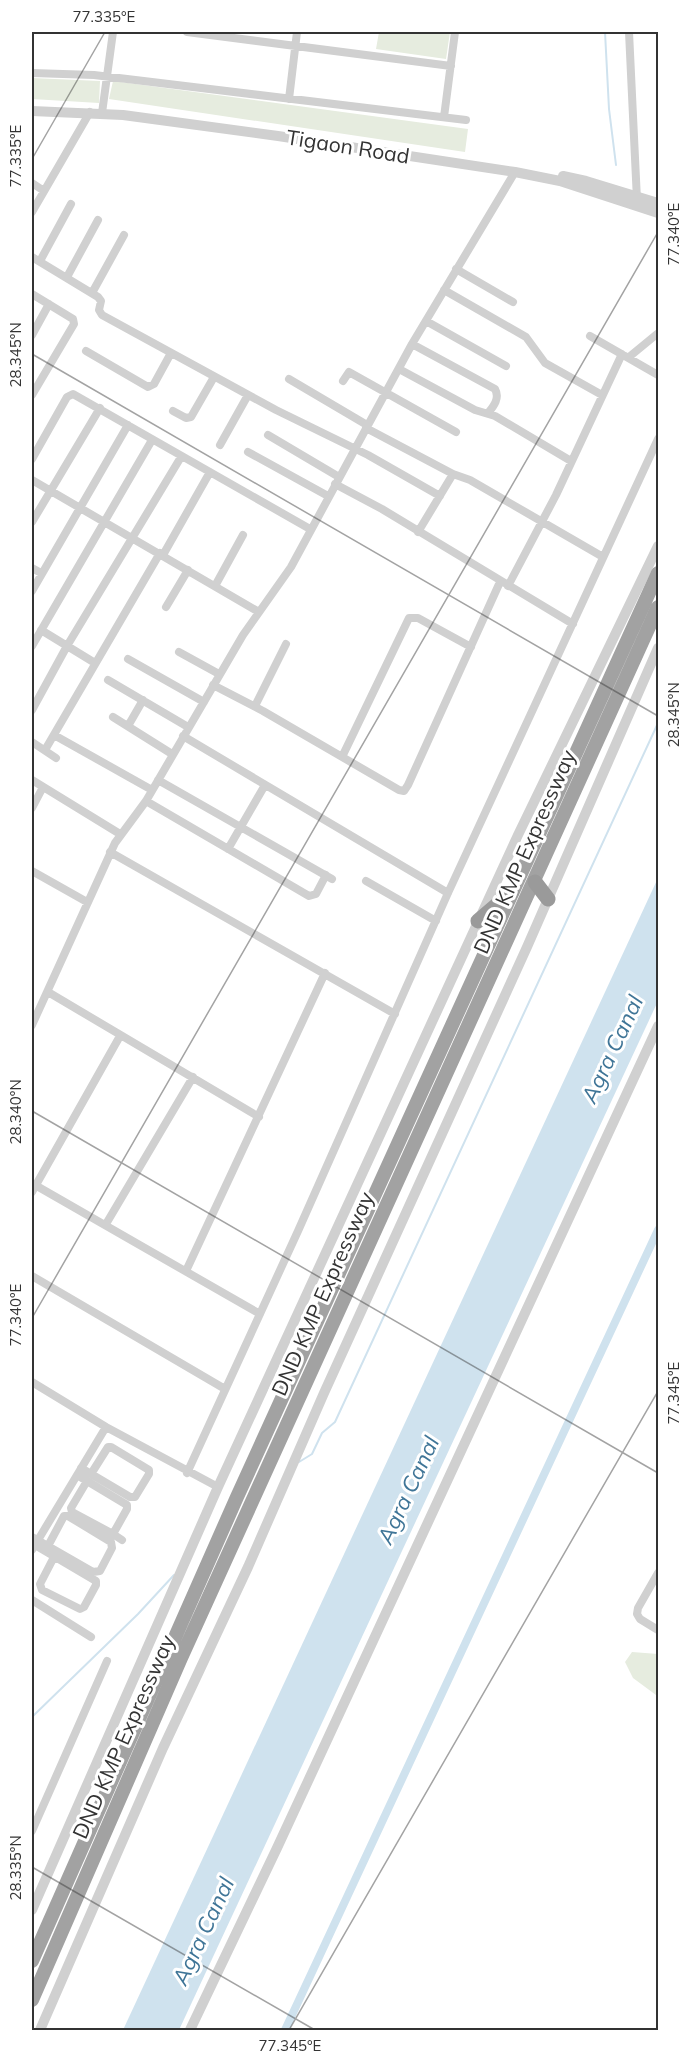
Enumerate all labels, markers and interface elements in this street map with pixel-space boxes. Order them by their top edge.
text: 77.335°E [73,7,136,26]
street label: Tigaon Road [285,123,412,169]
text: 77.335°E [6,124,25,187]
text: 77.340°E [664,202,683,265]
text: 28.345°N [6,322,25,388]
text: 28.345°N [664,682,683,748]
street label: DND KMP Expressway [467,746,581,958]
water label: Agra Canal [575,990,649,1108]
text: 28.340°N [6,1079,25,1145]
street label: DND KMP Expressway [265,1188,379,1400]
text: 77.340°E [6,1283,25,1346]
text: 77.345°E [664,1361,683,1424]
water label: Agra Canal [371,1431,445,1549]
street label: DND KMP Expressway [66,1631,180,1843]
text: 28.335°N [6,1835,25,1901]
water label: Agra Canal [166,1872,240,1990]
text: 77.345°E [259,2036,322,2055]

